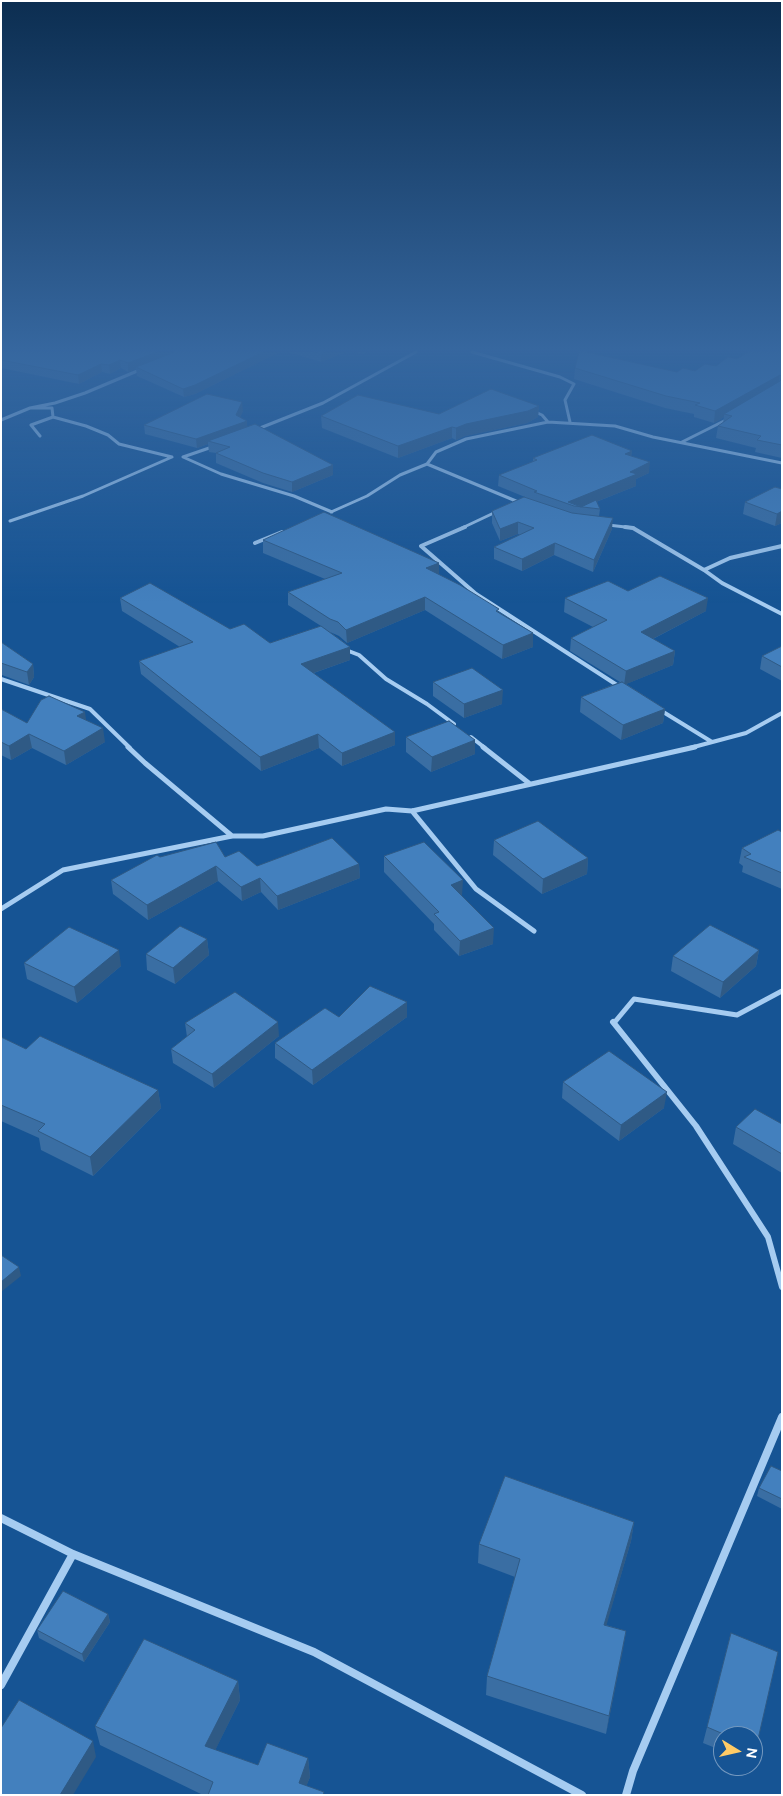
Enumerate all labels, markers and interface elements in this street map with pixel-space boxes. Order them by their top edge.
north arrow [713,1726,763,1776]
text: N [742,1747,762,1760]

